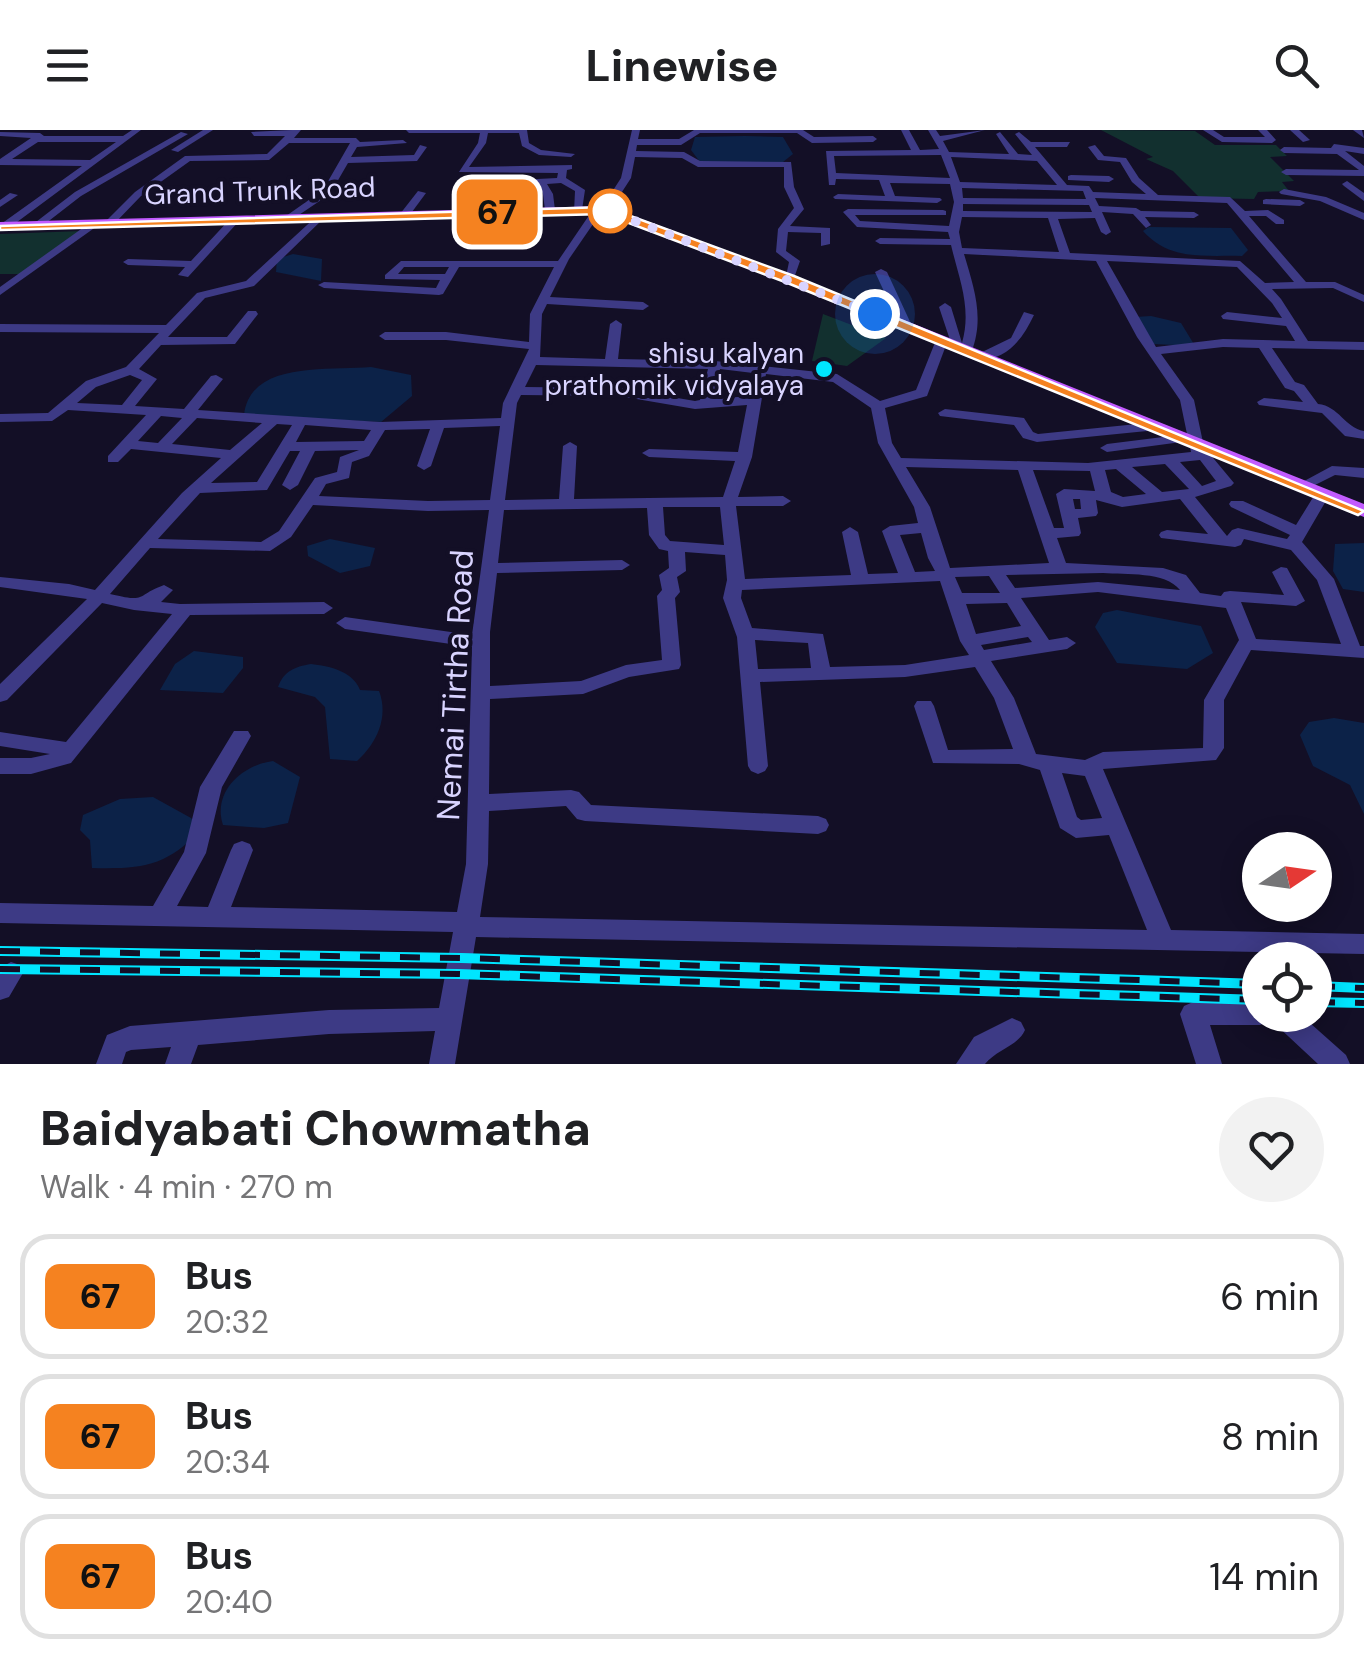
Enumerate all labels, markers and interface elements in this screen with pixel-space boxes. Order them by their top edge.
text: Linewise [586,36,778,95]
icon: menu [40,38,95,93]
icon: search [1269,38,1324,93]
street label: Grand Trunk Road [144,168,376,214]
line badge: 67 [452,179,542,244]
text: 67 [477,189,517,235]
unlabelled marker [589,190,631,232]
your location [850,289,900,339]
place label: shisu kalyan prathomik vidyalaya [544,335,804,404]
marker: shisu kalyan prathomik vidyalaya [813,358,835,380]
street label: Nemai Tirtha Road [427,548,483,822]
north arrow [1242,832,1332,922]
map controls [1242,832,1332,1032]
button: locate [1242,942,1332,1032]
text: Baidyabati Chowmatha [40,1097,591,1160]
button: heart [1219,1097,1324,1202]
text: Walk · 4 min · 270 m [40,1166,333,1208]
text: Bus [185,1251,253,1301]
text: 6 min [1220,1272,1319,1322]
text: 67 [80,1273,120,1319]
text: 20:32 [185,1301,269,1343]
text: Bus [185,1391,253,1441]
text: 8 min [1221,1412,1319,1462]
text: 67 [80,1413,120,1459]
text: 20:34 [185,1441,270,1483]
text: Bus [185,1531,253,1581]
text: 14 min [1209,1552,1319,1602]
text: 67 [80,1553,120,1599]
text: 20:40 [185,1581,273,1623]

